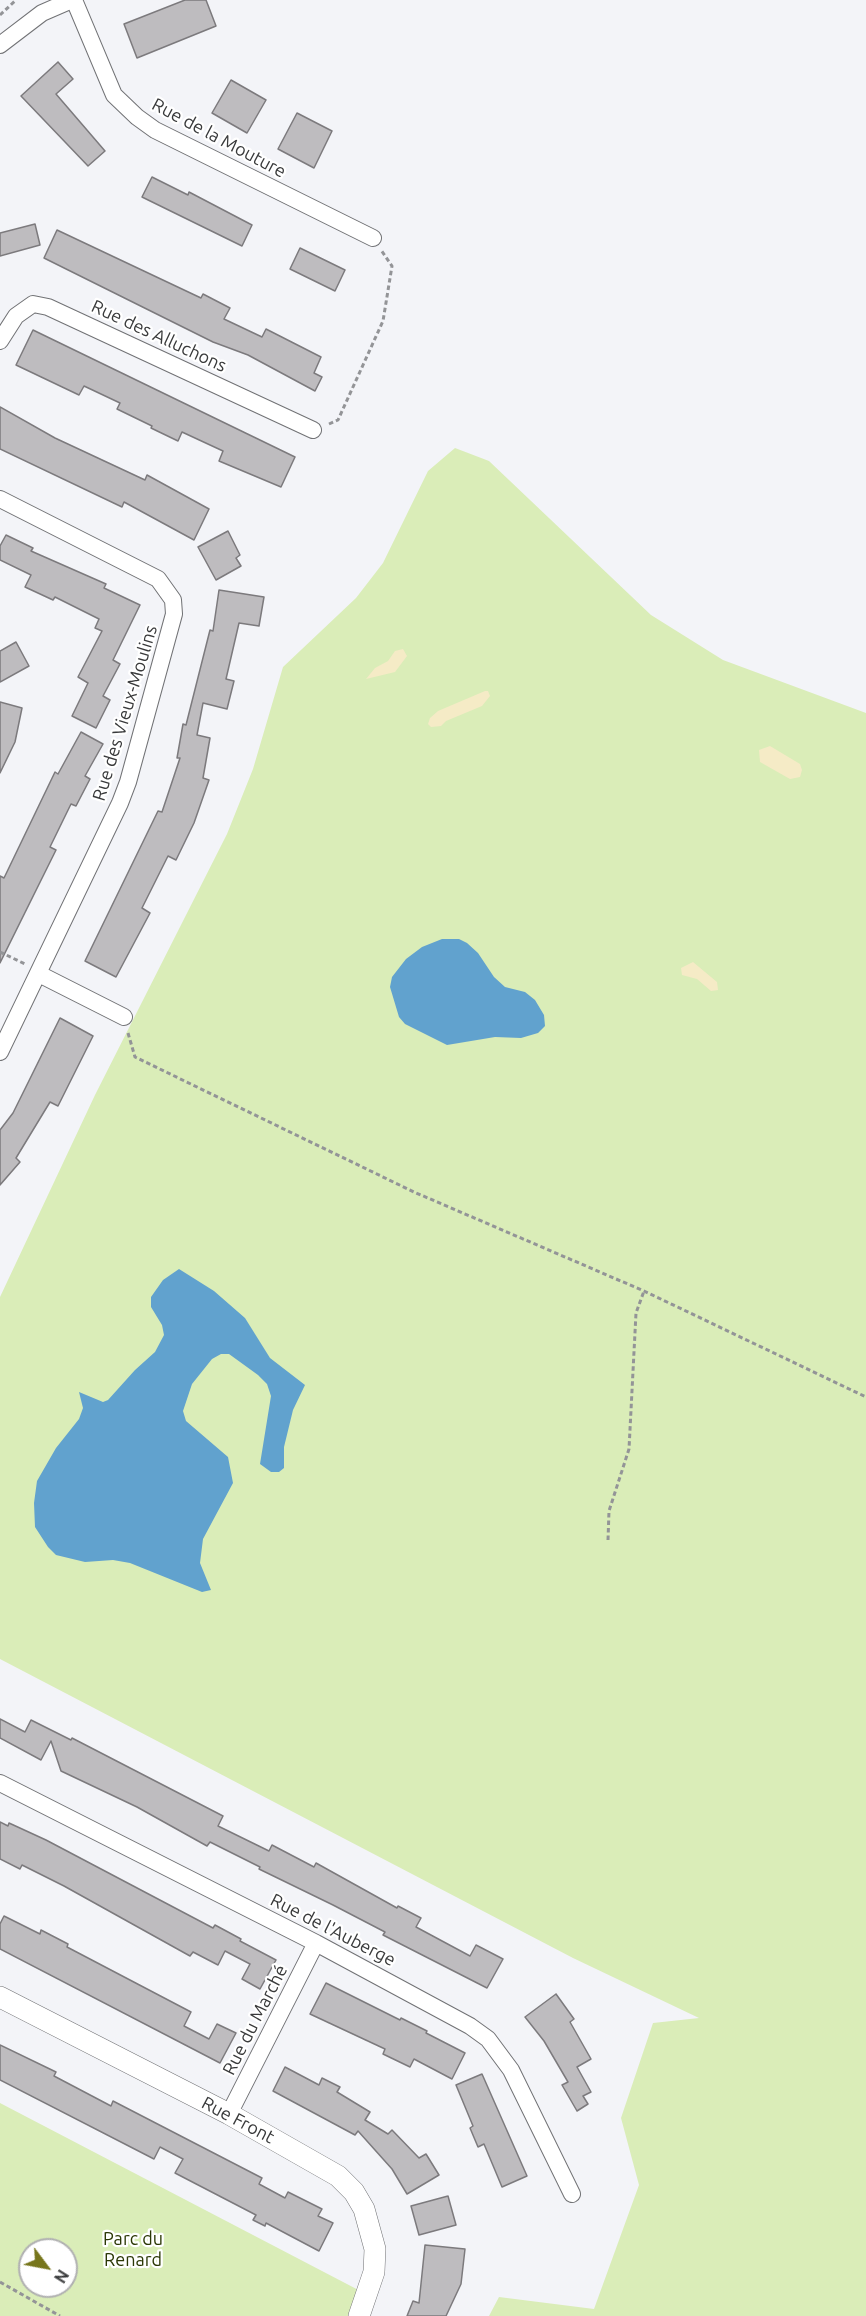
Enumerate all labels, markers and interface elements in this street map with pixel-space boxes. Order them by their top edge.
street label: Rue de la Mouture [148,94,290,182]
street label: Rue des Alluchons [88,295,230,377]
street label: Rue des Vieux-Moulins [88,623,162,803]
street label: Rue de l'Auberge [267,1889,399,1971]
street label: Rue du Marché [218,1961,292,2079]
street label: Rue Front [198,2092,278,2148]
park label: Parc du Renard [103,2228,163,2270]
north arrow [18,2238,78,2298]
text: N [51,2267,72,2286]

